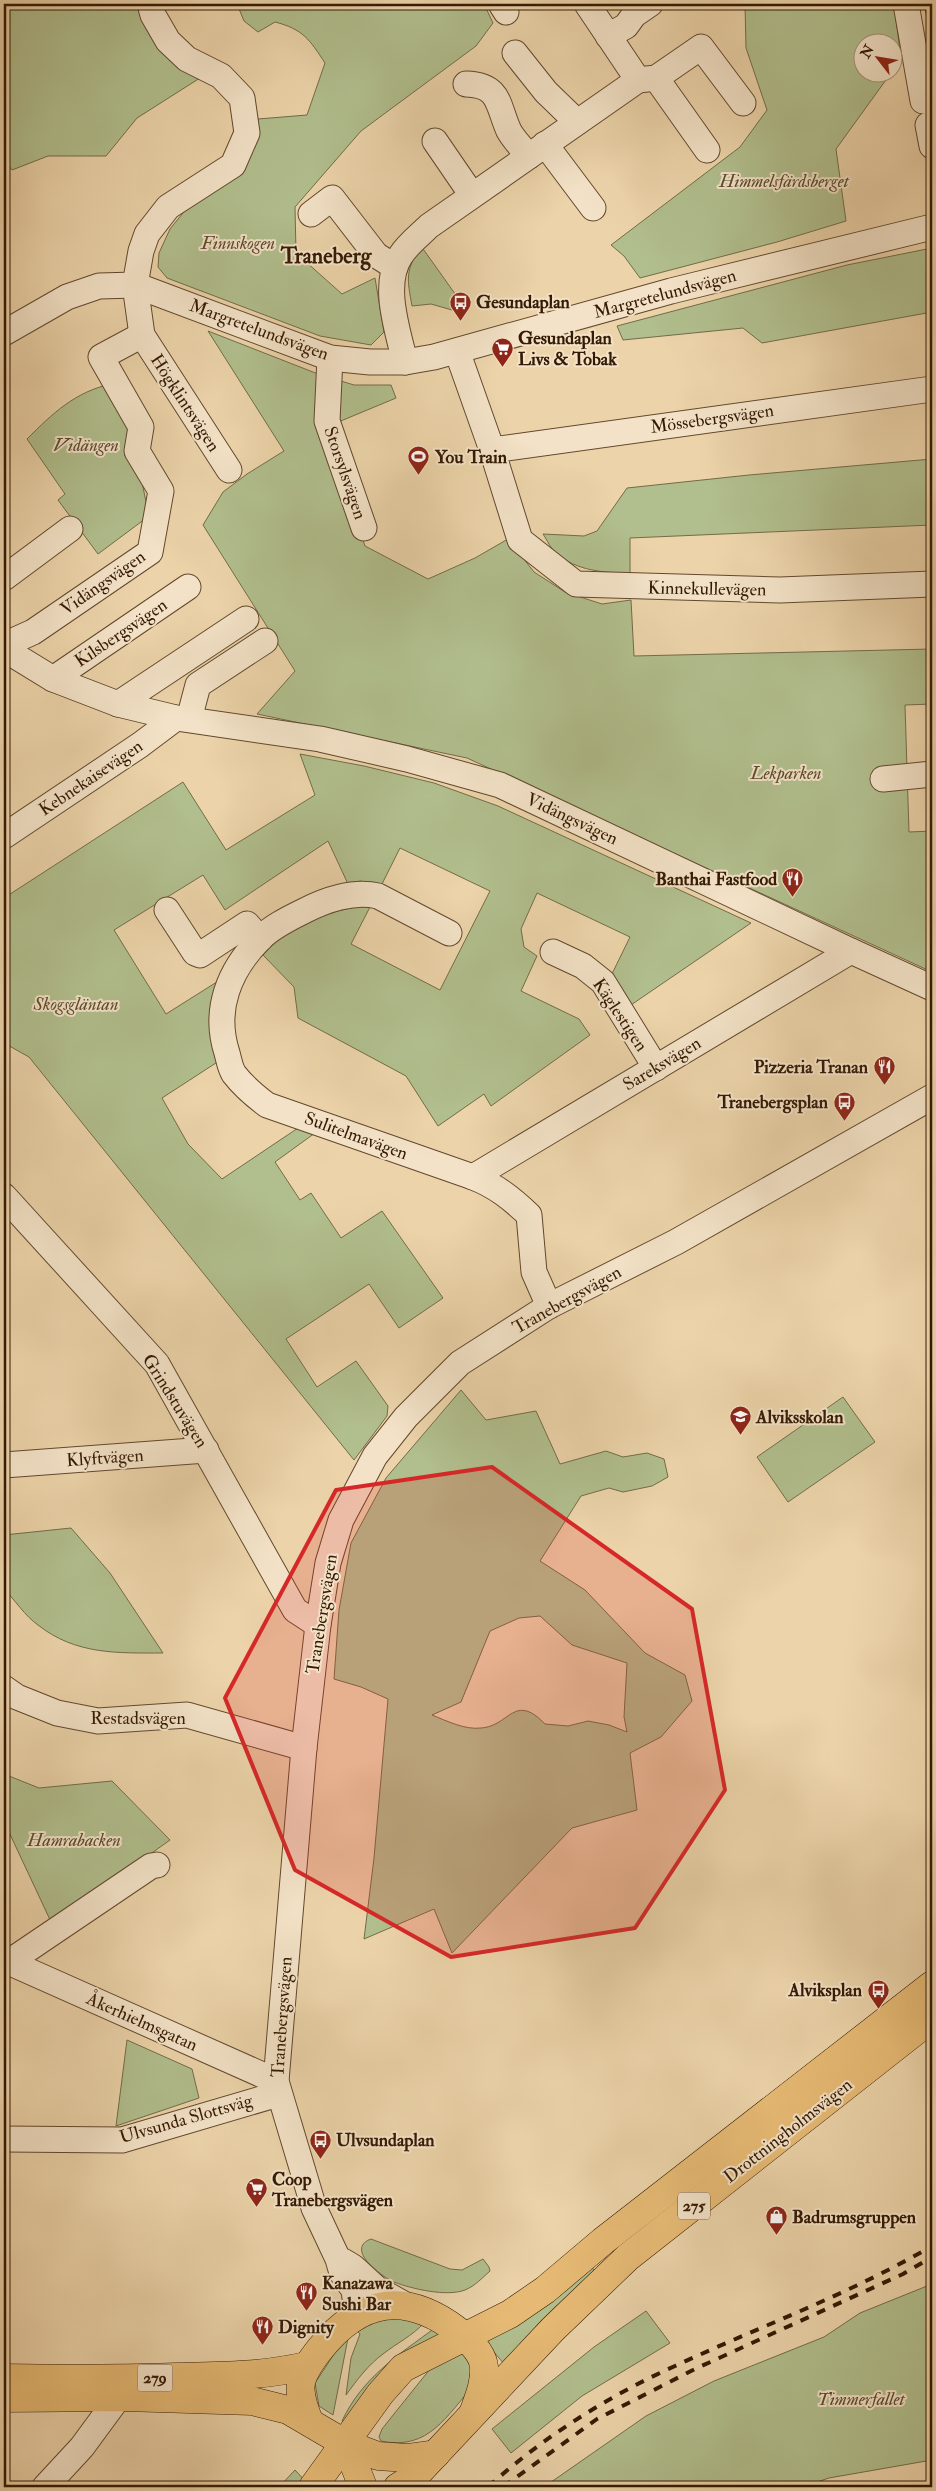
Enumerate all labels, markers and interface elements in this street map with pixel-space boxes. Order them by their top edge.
north arrow [854,32,904,82]
text: N [856,41,878,62]
park label: Himmelsfärdsberget [718,170,850,193]
park label: Finnskogen [200,232,275,255]
district label: Traneberg [280,242,373,271]
street label: Margretelundsvägen [591,264,739,324]
bus stop icon: Gesundaplan [448,290,472,321]
place label: Gesundaplan [476,291,571,314]
street label: Margretelundsvägen [186,294,332,366]
place label: Gesundaplan Livs & Tobak [518,327,617,371]
supermarket icon: Gesundaplan Livs & Tobak [490,336,514,367]
street label: Högklintsvägen [145,350,225,456]
street label: Mössebergsvägen [649,399,775,439]
street label: Storsylsvägen [318,424,372,522]
park label: Vidängen [53,434,119,457]
sports icon: You Train [407,445,431,476]
place label: You Train [434,446,508,469]
street label: Vidängsvägen [56,545,150,621]
street label: Kinnekullevägen [647,576,767,602]
street label: Kilsbergsvägen [70,594,172,672]
street label: Kebnekaisevägen [35,735,147,821]
park label: Lekparken [749,762,822,785]
street label: Vidängsvägen [522,788,622,850]
restaurant icon: Banthai Fastfood [781,867,805,898]
place label: Banthai Fastfood [655,868,777,891]
street label: Käglestigen [587,974,653,1056]
park label: Skogsgläntan [33,993,118,1016]
street label: Sareksvägen [619,1032,705,1096]
restaurant icon: Pizzeria Tranan [872,1055,896,1086]
place label: Pizzeria Tranan [754,1056,869,1079]
bus stop icon: Tranebergsplan [832,1090,856,1121]
place label: Tranebergsplan [716,1091,829,1114]
street label: Sulitelmavägen [301,1107,411,1165]
street label: Tranebergsvägen [508,1261,626,1339]
street label: Grindstuvägen [137,1350,213,1452]
school or university icon: Alviksskolan [728,1405,752,1436]
place label: Alviksskolan [755,1406,844,1429]
street label: Klyftvägen [66,1444,144,1472]
street label: Tranebergsvägen [301,1552,343,1676]
street label: Restadsvägen [90,1707,186,1730]
park label: Hamrabacken [26,1829,121,1852]
street label: Tranebergsvägen [266,1956,298,2078]
bus stop icon: Alviksplan [866,1978,890,2009]
place label: Alviksplan [788,1979,863,2002]
street label: Åkerhielmsgatan [82,1987,201,2057]
street label: Drottningholmsvägen [719,2073,857,2189]
street label: Ulvsunda Slottsväg [117,2089,256,2149]
bus stop icon: Ulvsundaplan [308,2128,332,2159]
place label: Ulvsundaplan [336,2129,435,2152]
place label: Coop Tranebergsvägen [271,2168,394,2212]
supermarket icon: Coop Tranebergsvägen [244,2177,268,2208]
road number: 275 [678,2192,710,2220]
shop icon: Badrumsgruppen [764,2205,788,2236]
place label: Badrumsgruppen [792,2206,917,2229]
place label: Kanazawa Sushi Bar [322,2272,394,2316]
restaurant icon: Kanazawa Sushi Bar [294,2281,318,2312]
restaurant icon: Dignity [250,2315,274,2346]
place label: Dignity [278,2316,335,2339]
road number: 279 [138,2364,172,2392]
park label: Timmerfallet [817,2388,906,2411]

